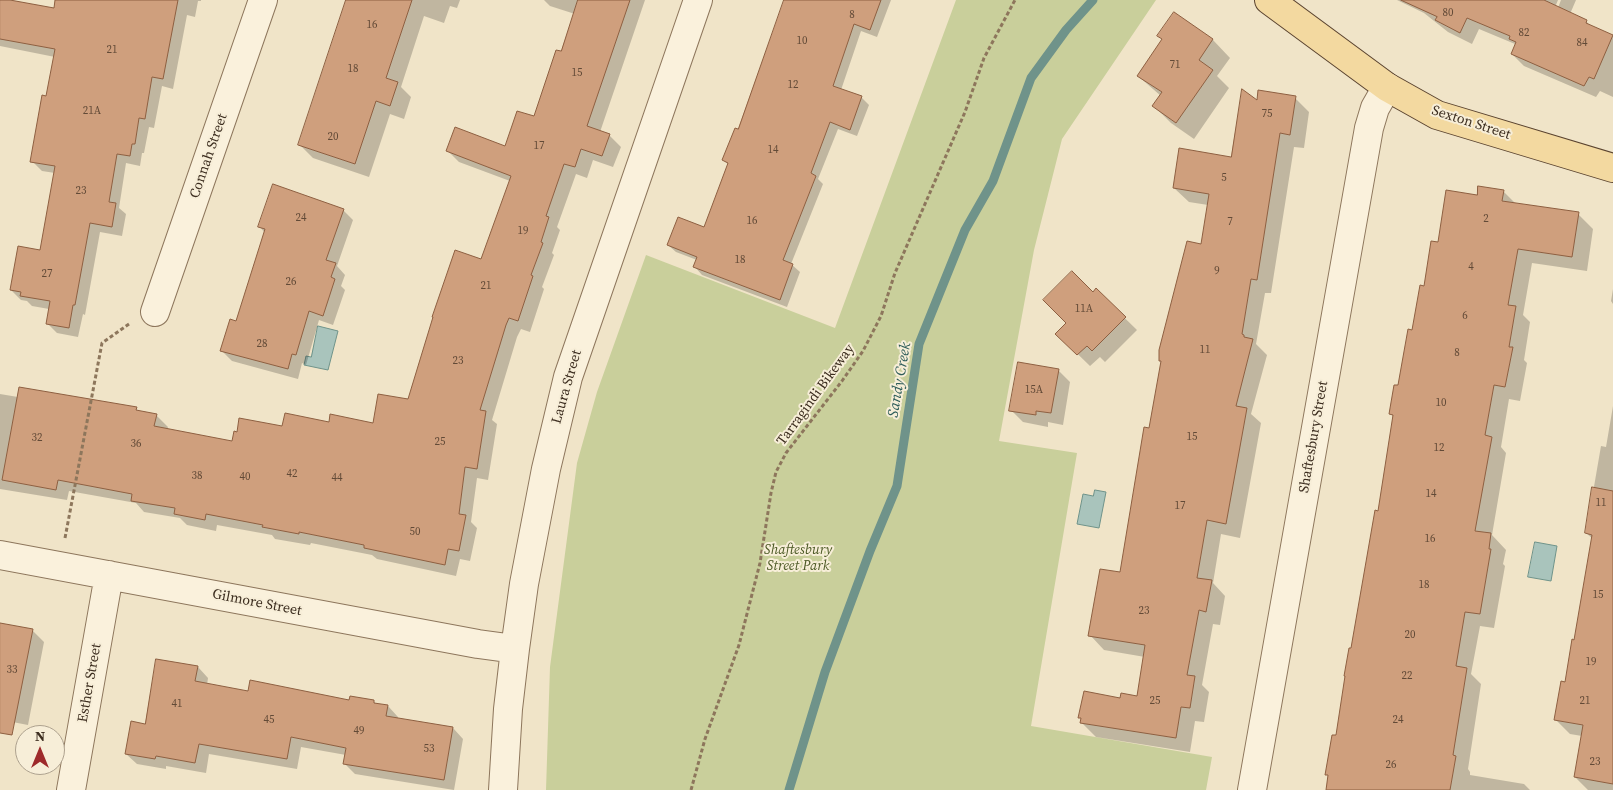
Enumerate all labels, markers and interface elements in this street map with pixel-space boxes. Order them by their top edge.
house number: 80 [1443,6,1453,20]
house number: 8 [849,8,855,22]
house number: 16 [367,18,377,32]
house number: 82 [1519,26,1529,40]
house number: 10 [797,34,807,48]
house number: 84 [1577,36,1587,50]
house number: 21 [107,43,117,57]
house number: 71 [1170,58,1180,72]
house number: 18 [348,62,358,76]
house number: 15 [572,66,582,80]
house number: 12 [788,78,798,92]
street label: Sexton Street [1429,102,1513,144]
house number: 21A [83,104,101,118]
house number: 75 [1262,107,1272,121]
street label: Connah Street [187,111,231,201]
house number: 20 [328,130,338,144]
house number: 17 [534,139,544,153]
house number: 14 [768,143,778,157]
house number: 5 [1221,171,1227,185]
house number: 23 [76,184,86,198]
house number: 24 [296,211,306,225]
house number: 2 [1483,212,1489,226]
house number: 16 [747,214,757,228]
house number: 7 [1227,215,1233,229]
house number: 19 [518,224,528,238]
house number: 18 [735,253,745,267]
house number: 4 [1468,260,1474,274]
house number: 9 [1214,264,1220,278]
house number: 27 [42,267,52,281]
house number: 26 [286,275,296,289]
house number: 21 [481,279,491,293]
house number: 11A [1075,302,1093,316]
house number: 6 [1462,309,1468,323]
house number: 28 [257,337,267,351]
street label: Tarragindi Bikeway [774,341,858,449]
water label: Sandy Creek [885,341,915,419]
house number: 11 [1200,343,1210,357]
house number: 8 [1454,346,1460,360]
street label: Laura Street [548,348,586,426]
house number: 23 [453,354,463,368]
street label: Shaftesbury Street [1296,380,1332,494]
house number: 15A [1025,383,1043,397]
house number: 10 [1436,396,1446,410]
house number: 15 [1187,430,1197,444]
house number: 32 [32,431,42,445]
house number: 25 [435,435,445,449]
house number: 36 [131,437,141,451]
house number: 12 [1434,441,1444,455]
house number: 42 [287,467,297,481]
house number: 38 [192,469,202,483]
house number: 40 [240,470,250,484]
house number: 44 [332,471,342,485]
house number: 14 [1426,487,1436,501]
house number: 11 [1596,496,1606,510]
house number: 17 [1175,499,1185,513]
house number: 50 [410,525,420,539]
house number: 16 [1425,532,1435,546]
park label: Shaftesbury Street Park [764,542,832,574]
house number: 18 [1419,578,1429,592]
street label: Gilmore Street [211,586,303,620]
house number: 15 [1593,588,1603,602]
house number: 23 [1139,604,1149,618]
house number: 20 [1405,628,1415,642]
street label: Esther Street [75,642,105,724]
house number: 19 [1586,655,1596,669]
house number: 33 [7,663,17,677]
house number: 22 [1402,669,1412,683]
house number: 25 [1150,694,1160,708]
house number: 21 [1580,694,1590,708]
house number: 41 [172,697,182,711]
house number: 45 [264,713,274,727]
house number: 24 [1393,713,1403,727]
house number: 49 [354,724,364,738]
north arrow [15,725,65,775]
text: N [35,726,45,746]
house number: 53 [424,742,434,756]
house number: 23 [1590,755,1600,769]
house number: 26 [1386,758,1396,772]

